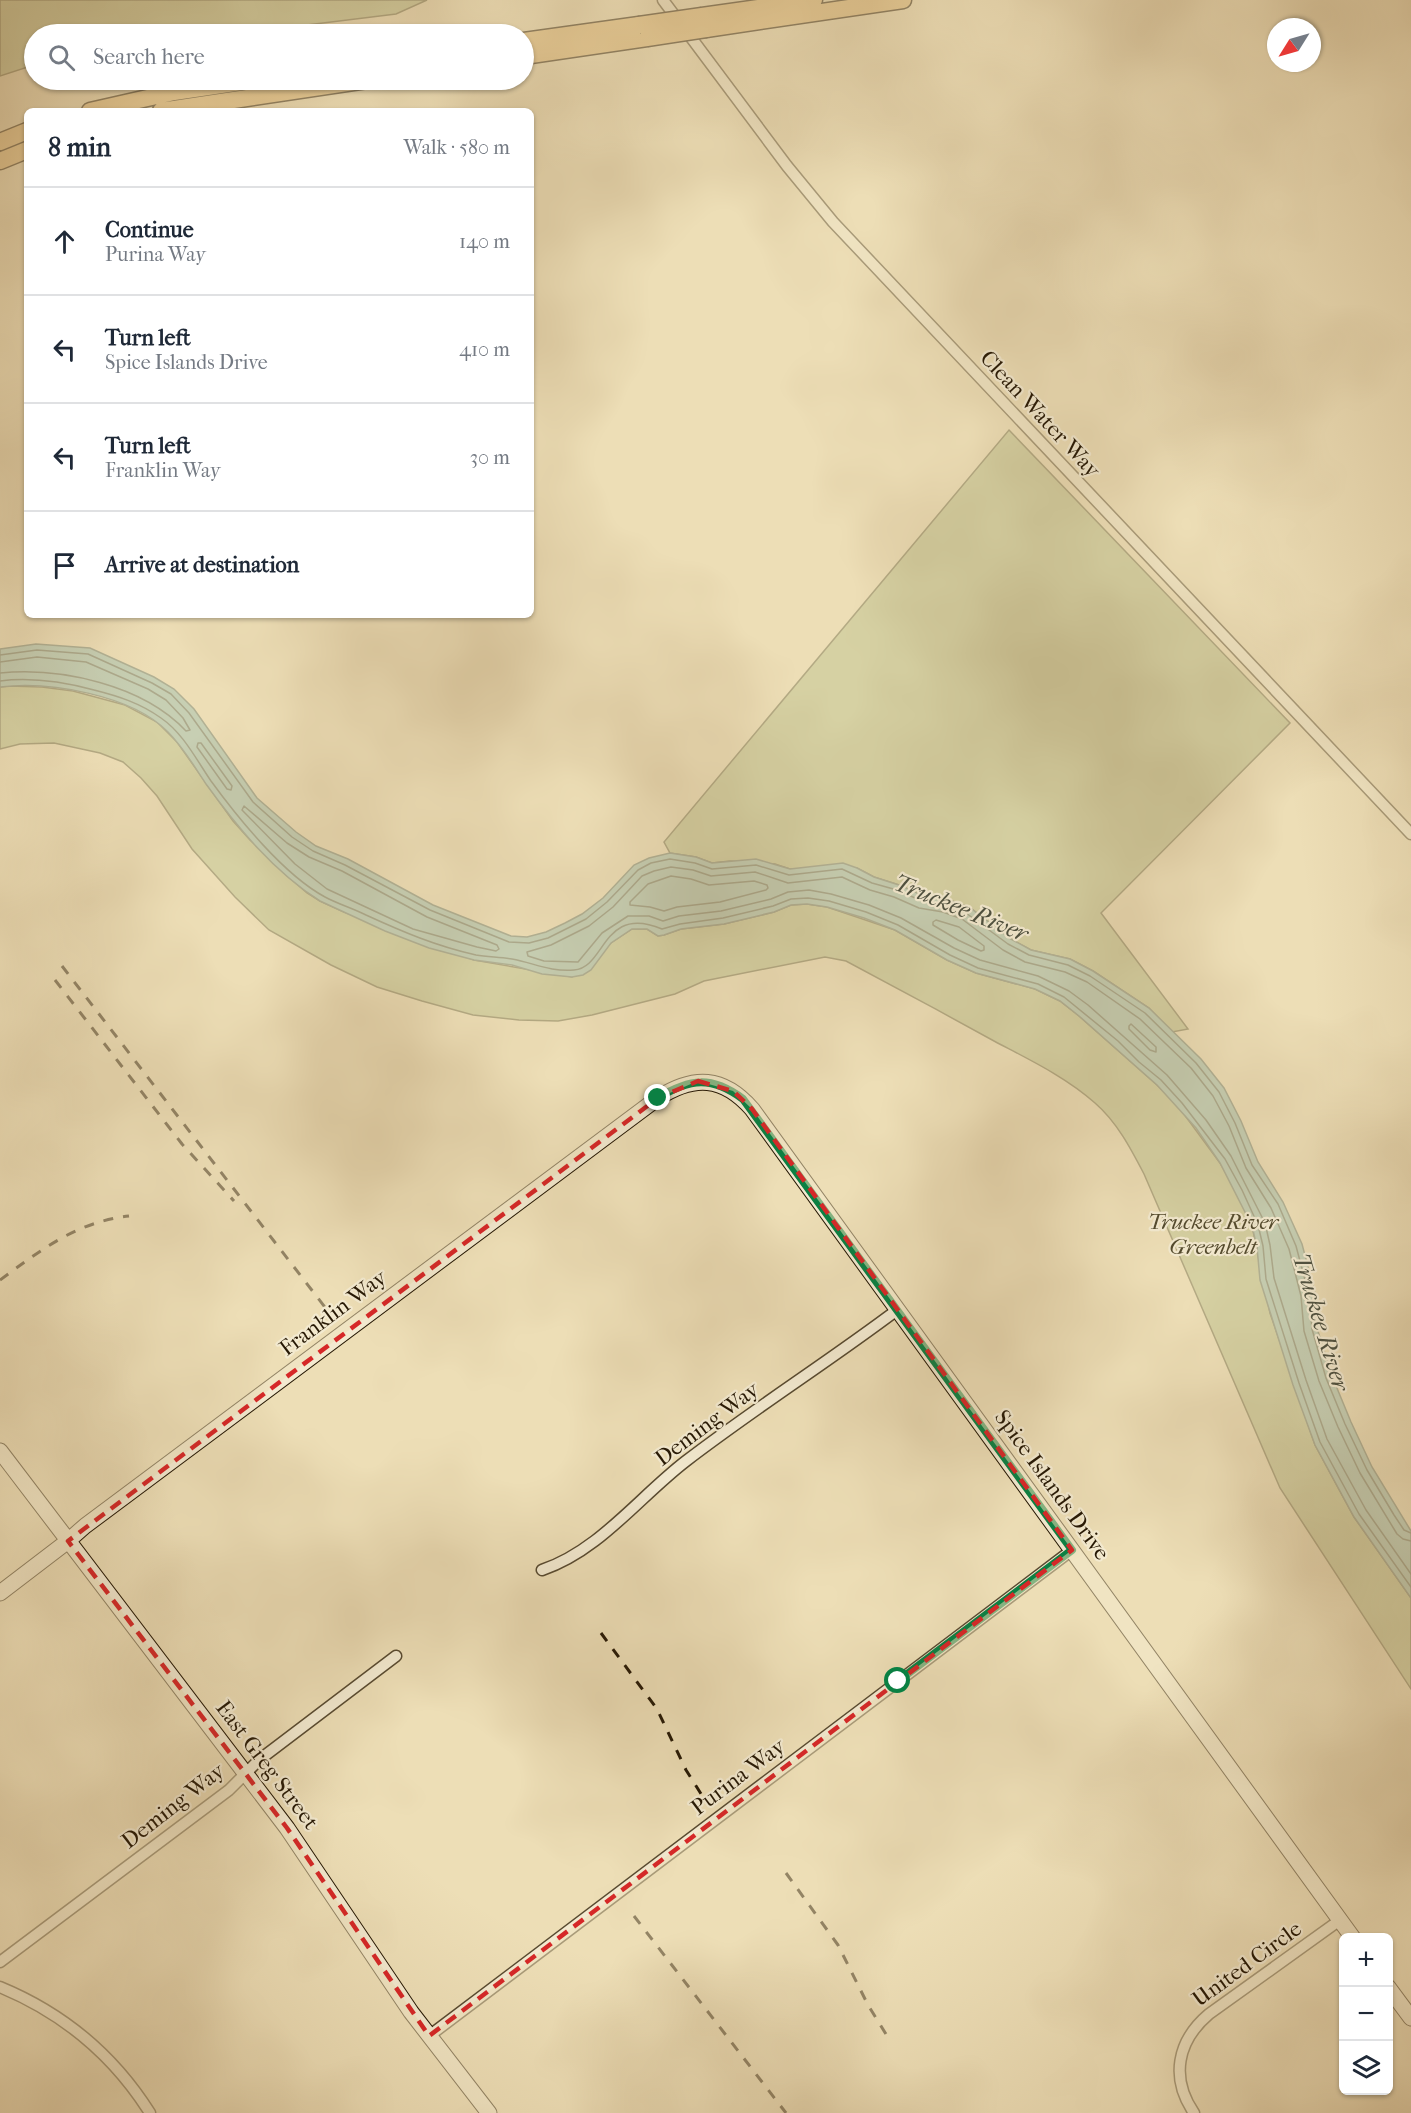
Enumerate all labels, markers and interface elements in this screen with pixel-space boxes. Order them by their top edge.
north arrow [1267,18,1321,72]
search box [24,24,534,90]
icon: search [45,41,78,74]
text: Search here [93,44,205,70]
text: 8 min [48,132,111,163]
text: Walk · 580 m [403,136,510,159]
text: Continue [105,217,194,243]
icon: ahead [48,225,81,258]
text: 140 m [459,230,510,253]
text: Purina Way [105,243,206,266]
text: Turn left [105,325,191,351]
icon: left [48,333,81,366]
text: 410 m [459,338,510,361]
street label: Clean Water Way [975,345,1106,484]
text: Spice Islands Drive [105,351,268,374]
text: Turn left [105,433,191,459]
icon: left [48,441,81,474]
text: 30 m [470,446,510,469]
text: Franklin Way [105,459,221,482]
icon: arrive [48,549,81,582]
text: Arrive at destination [105,552,299,578]
water label: Truckee River [890,868,1034,948]
route end [644,1084,670,1110]
park label: Truckee River Greenbelt [1148,1209,1280,1260]
water label: Truckee River [1287,1250,1356,1396]
street label: Franklin Way [274,1264,393,1362]
street label: Deming Way [650,1376,765,1471]
street label: Spice Islands Drive [989,1405,1115,1565]
route start [884,1667,910,1693]
street label: East Greg Street [210,1695,324,1835]
street label: Purina Way [686,1732,791,1821]
street label: Deming Way [116,1757,231,1854]
street label: United Circle [1187,1916,1307,2012]
map controls [1339,1933,1393,2095]
button: + [1339,1933,1393,1987]
button: − [1339,1987,1393,2041]
button: layers [1339,2041,1393,2095]

